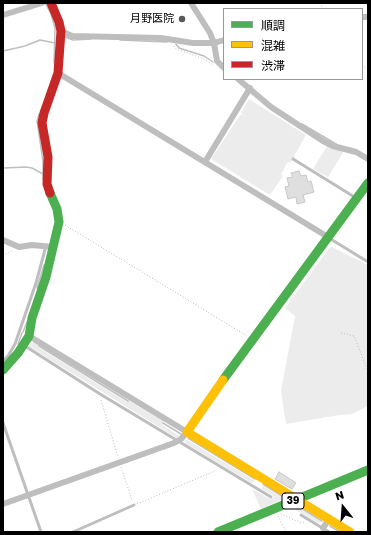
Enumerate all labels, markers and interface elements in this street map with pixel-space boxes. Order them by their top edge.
legend [223,8,363,80]
place label: 月野医院 [130,12,174,26]
marker: 月野医院 [177,14,187,24]
text: 順調 [261,18,285,33]
text: 混雑 [261,38,285,53]
text: 渋滞 [261,58,285,73]
north arrow [323,487,363,527]
text: N [333,488,345,502]
road number: 39 [282,493,304,509]

